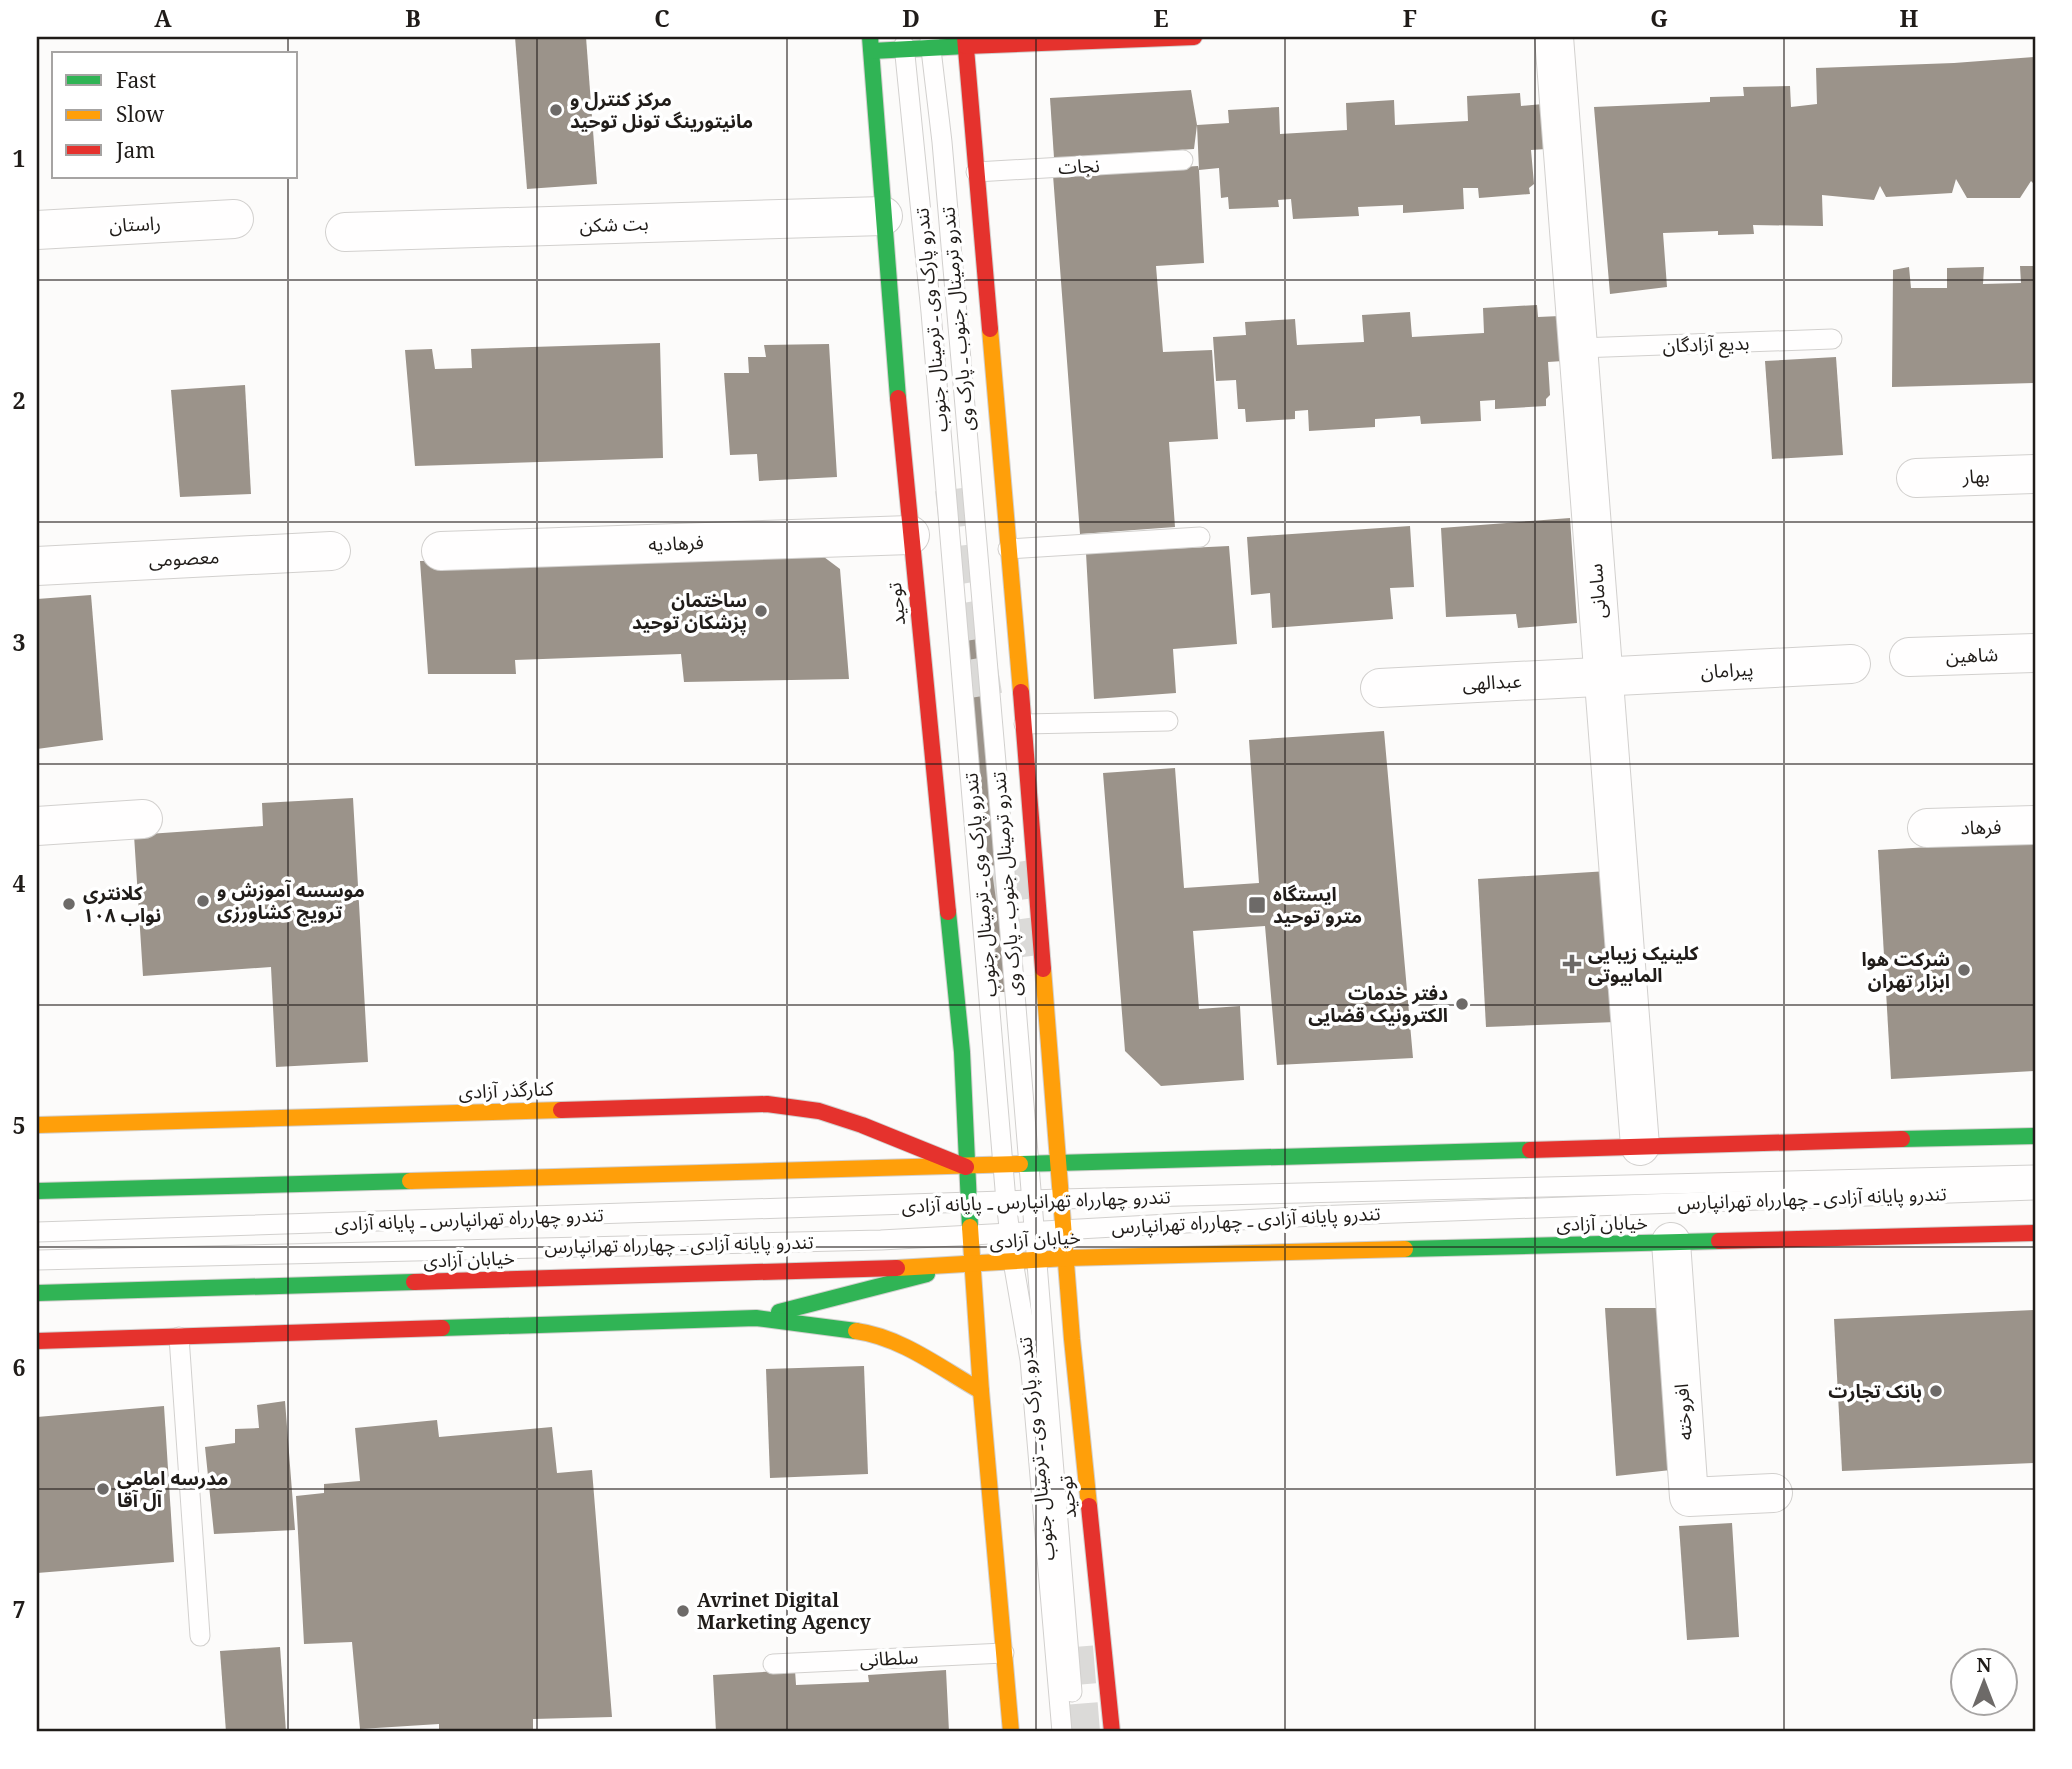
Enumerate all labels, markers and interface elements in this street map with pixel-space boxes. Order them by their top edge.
text: A [154,2,172,34]
text: B [405,2,421,34]
text: C [654,2,670,34]
text: D [902,2,920,34]
text: E [1153,2,1169,34]
text: F [1403,2,1417,34]
text: G [1650,2,1668,34]
text: H [1900,2,1919,34]
legend [52,52,298,178]
text: Fast [116,66,156,94]
place label: مرکز کنترل و مانیتورینگ تونل توحید [570,86,753,134]
text: Slow [116,100,165,128]
marker: مرکز کنترل و مانیتورینگ تونل توحید [548,102,564,118]
text: Jam [115,136,155,164]
text: 1 [13,142,26,174]
street label: نجات [1058,152,1100,180]
street label: تندرو ترمینال جنوب ـ پارک وی [934,206,980,432]
street label: تندرو پارک وی ـ ترمینال جنوب [908,207,954,433]
street label: راستان [109,210,161,238]
street label: بت شکن [579,210,649,238]
street label: بدیع آزادگان [1662,329,1750,361]
text: 2 [13,384,26,416]
street label: بهار [1961,463,1990,490]
street label: فرهادیه [648,529,704,557]
street label: معصومی [148,543,220,573]
street label: سامانی [1582,563,1612,619]
street label: توحید [881,581,911,627]
place label: ساختمان پزشکان توحید [632,587,747,635]
marker: ساختمان پزشکان توحید [753,603,769,619]
text: 3 [13,626,26,658]
street label: شاهین [1945,641,1999,669]
street label: پیرامان [1700,656,1754,685]
street label: عبدالهی [1462,667,1522,697]
street label: تندرو ترمینال جنوب ـ پارک وی [985,771,1027,997]
street label: تندرو پارک وی ـ ترمینال جنوب [957,772,1003,998]
street label: فرهاد [1960,814,2002,840]
text: 4 [13,867,26,899]
place label: موسسه آموزش و ترویج کشاورزی [217,877,365,927]
place label: کلانتری ۱۰۸ نواب [83,880,161,928]
place label: ایستگاه مترو توحید [1273,881,1362,929]
marker: موسسه آموزش و ترویج کشاورزی [195,893,211,909]
marker: ایستگاه مترو توحید [1247,895,1267,915]
marker: کلانتری ۱۰۸ نواب [61,896,77,912]
place label: کلینیک زیبایی المابیوتی [1588,940,1699,988]
place label: شرکت هوا ابزار تهران [1862,946,1950,994]
marker: کلینیک زیبایی المابیوتی [1562,954,1582,974]
marker: شرکت هوا ابزار تهران [1956,962,1972,978]
place label: دفتر خدمات الکترونیک قضایی [1308,980,1448,1028]
marker: دفتر خدمات الکترونیک قضایی [1454,996,1470,1012]
street label: کنارگذر آزادی [458,1075,555,1105]
text: 5 [13,1109,26,1141]
street label: تندرو پایانه آزادی ـ چهارراه تهرانپارس [1677,1180,1947,1216]
street label: تندرو چهارراه تهرانپارس ـ پایانه آزادی [901,1183,1171,1219]
street label: تندرو پایانه آزادی ـ چهارراه تهرانپارس [1111,1200,1381,1240]
street label: تندرو چهارراه تهرانپارس ـ پایانه آزادی [334,1201,604,1237]
street label: خیابان آزادی [1556,1209,1648,1237]
street label: خیابان آزادی [989,1224,1081,1254]
street label: تندرو پایانه آزادی ـ چهارراه تهرانپارس [544,1229,814,1260]
street label: خیابان آزادی [423,1244,515,1274]
street label: تندرو پارک وی ـ ترمینال جنوب [1011,1336,1061,1562]
text: 6 [13,1351,26,1383]
place label: بانک تجارت [1828,1378,1922,1404]
street label: افروخته [1668,1383,1698,1441]
marker: بانک تجارت [1928,1383,1944,1399]
place label: مدرسه امامی آل آقا [117,1465,228,1513]
street label: توحید [1052,1474,1082,1520]
marker: مدرسه امامی آل آقا [95,1481,111,1497]
place label: Avrinet Digital Marketing Agency [697,1587,871,1635]
text: 7 [13,1593,26,1625]
marker: Avrinet Digital Marketing Agency [675,1603,691,1619]
street label: سلطانی [859,1643,919,1673]
north arrow [1950,1646,2020,1716]
text: N [1977,1652,1992,1678]

